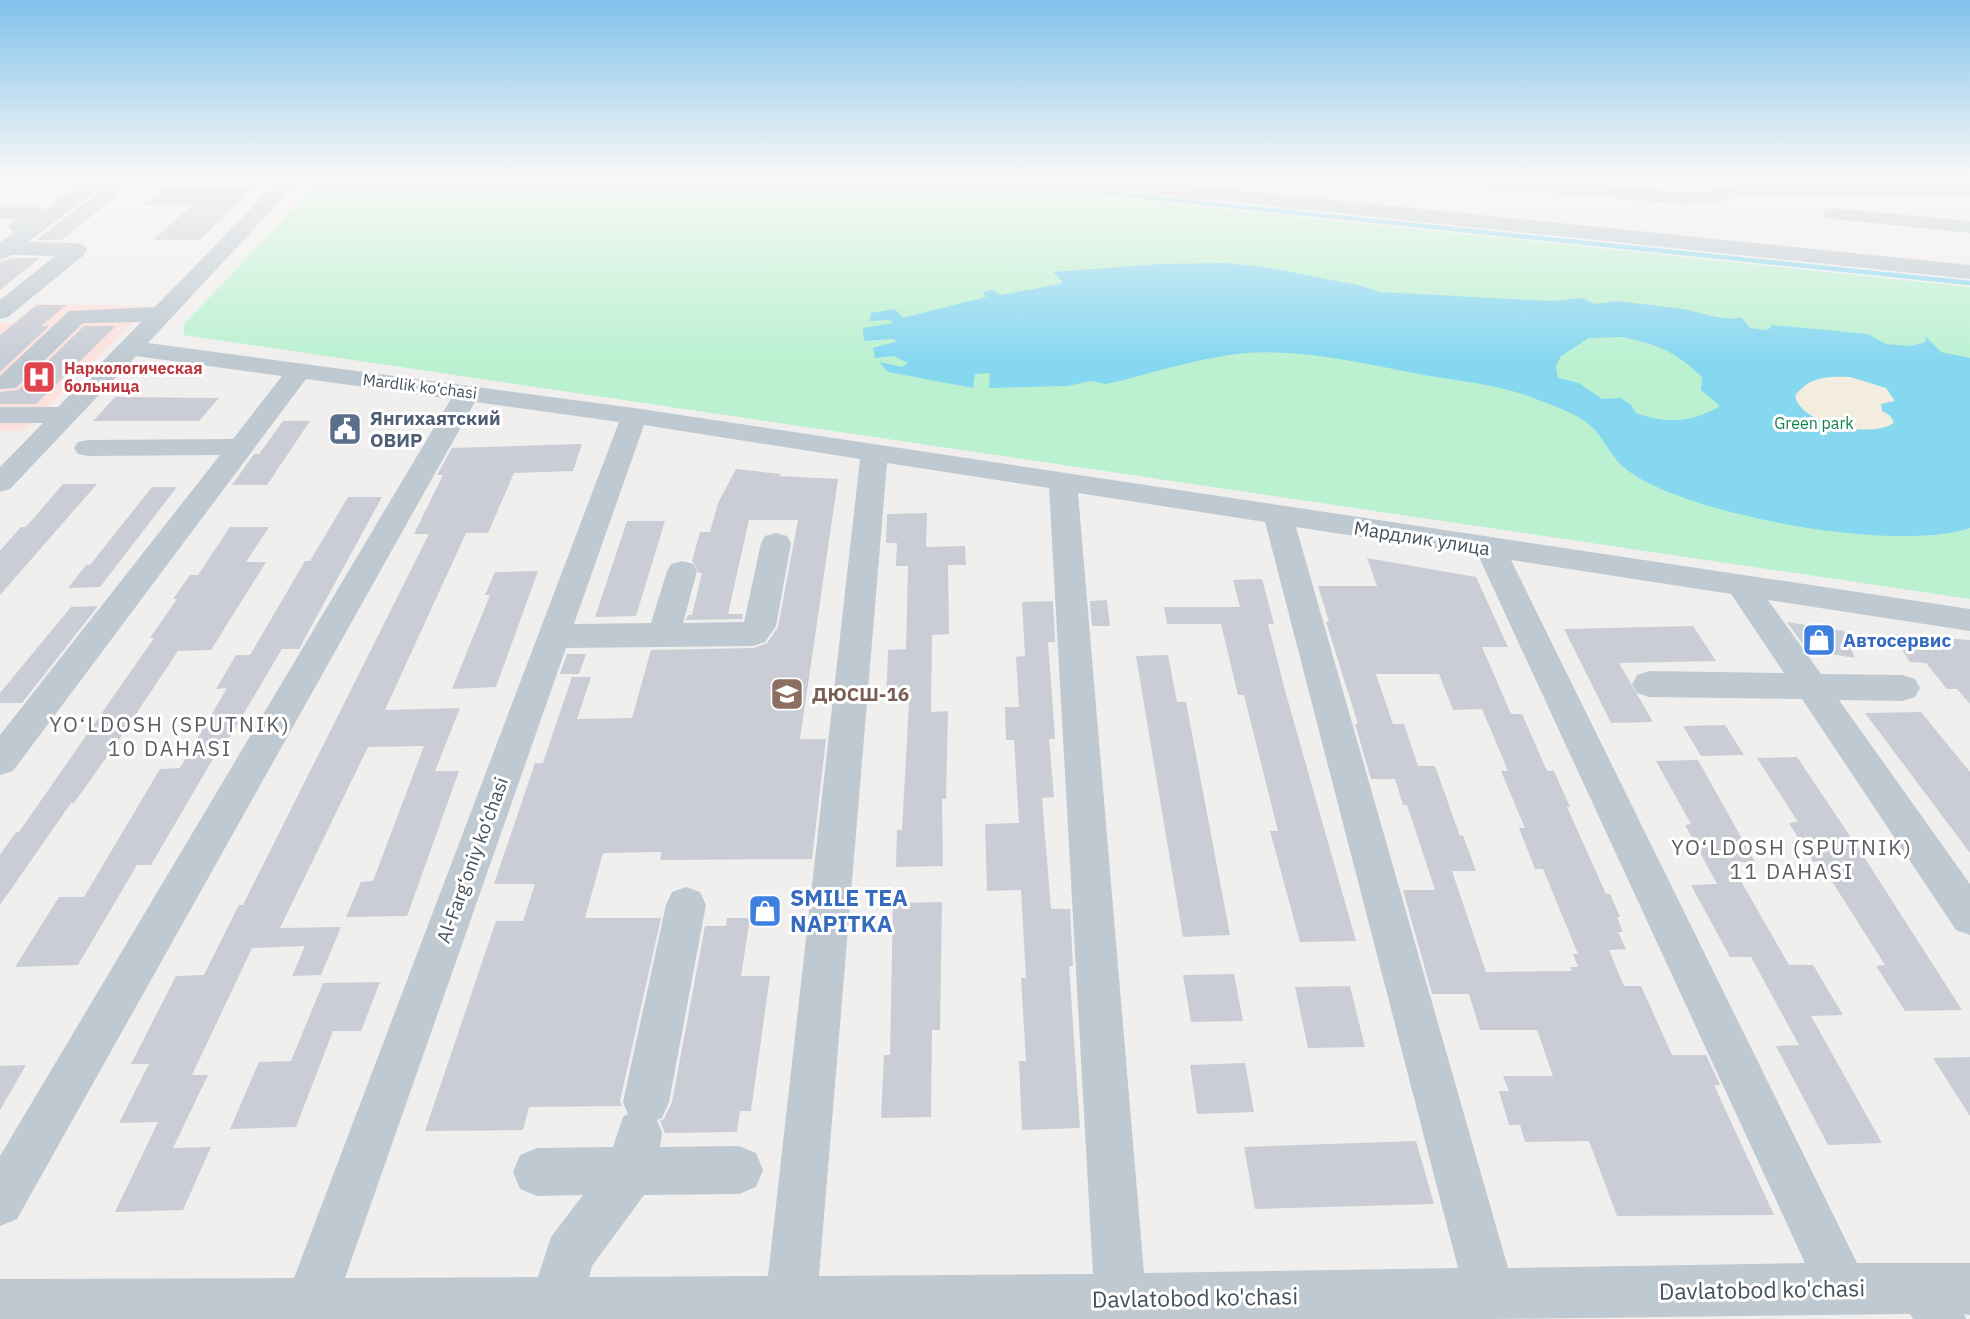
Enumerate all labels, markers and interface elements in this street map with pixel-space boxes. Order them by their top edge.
hospital icon: Наркологическая больница [20,358,58,396]
place label: Наркологическая больница [64,358,203,396]
street label: Mardlik ko‘chasi [362,369,478,403]
place label: Янгихаятский ОВИР [370,406,501,452]
public building icon: Янгихаятский ОВИР [326,410,364,448]
park label: Green park [1774,413,1854,433]
street label: Мардлик улица [1352,515,1492,561]
shop icon: Автосервис [1800,621,1838,659]
place label: Автосервис [1843,628,1951,652]
school or university icon: ДЮСШ-16 [768,675,806,713]
place label: ДЮСШ-16 [812,682,909,706]
district label: YO‘LDOSH (SPUTNIK) 10 DAHASI [49,710,291,762]
street label: Al-Farg‘oniy ko‘chasi [431,774,513,946]
district label: YO‘LDOSH (SPUTNIK) 11 DAHASI [1671,833,1913,885]
place label: SMILE TEA NAPITKA [790,882,908,938]
shop icon: SMILE TEA NAPITKA [746,892,784,930]
street label: Davlatobod ko'chasi [1659,1272,1865,1306]
street label: Davlatobod ko'chasi [1092,1280,1298,1314]

